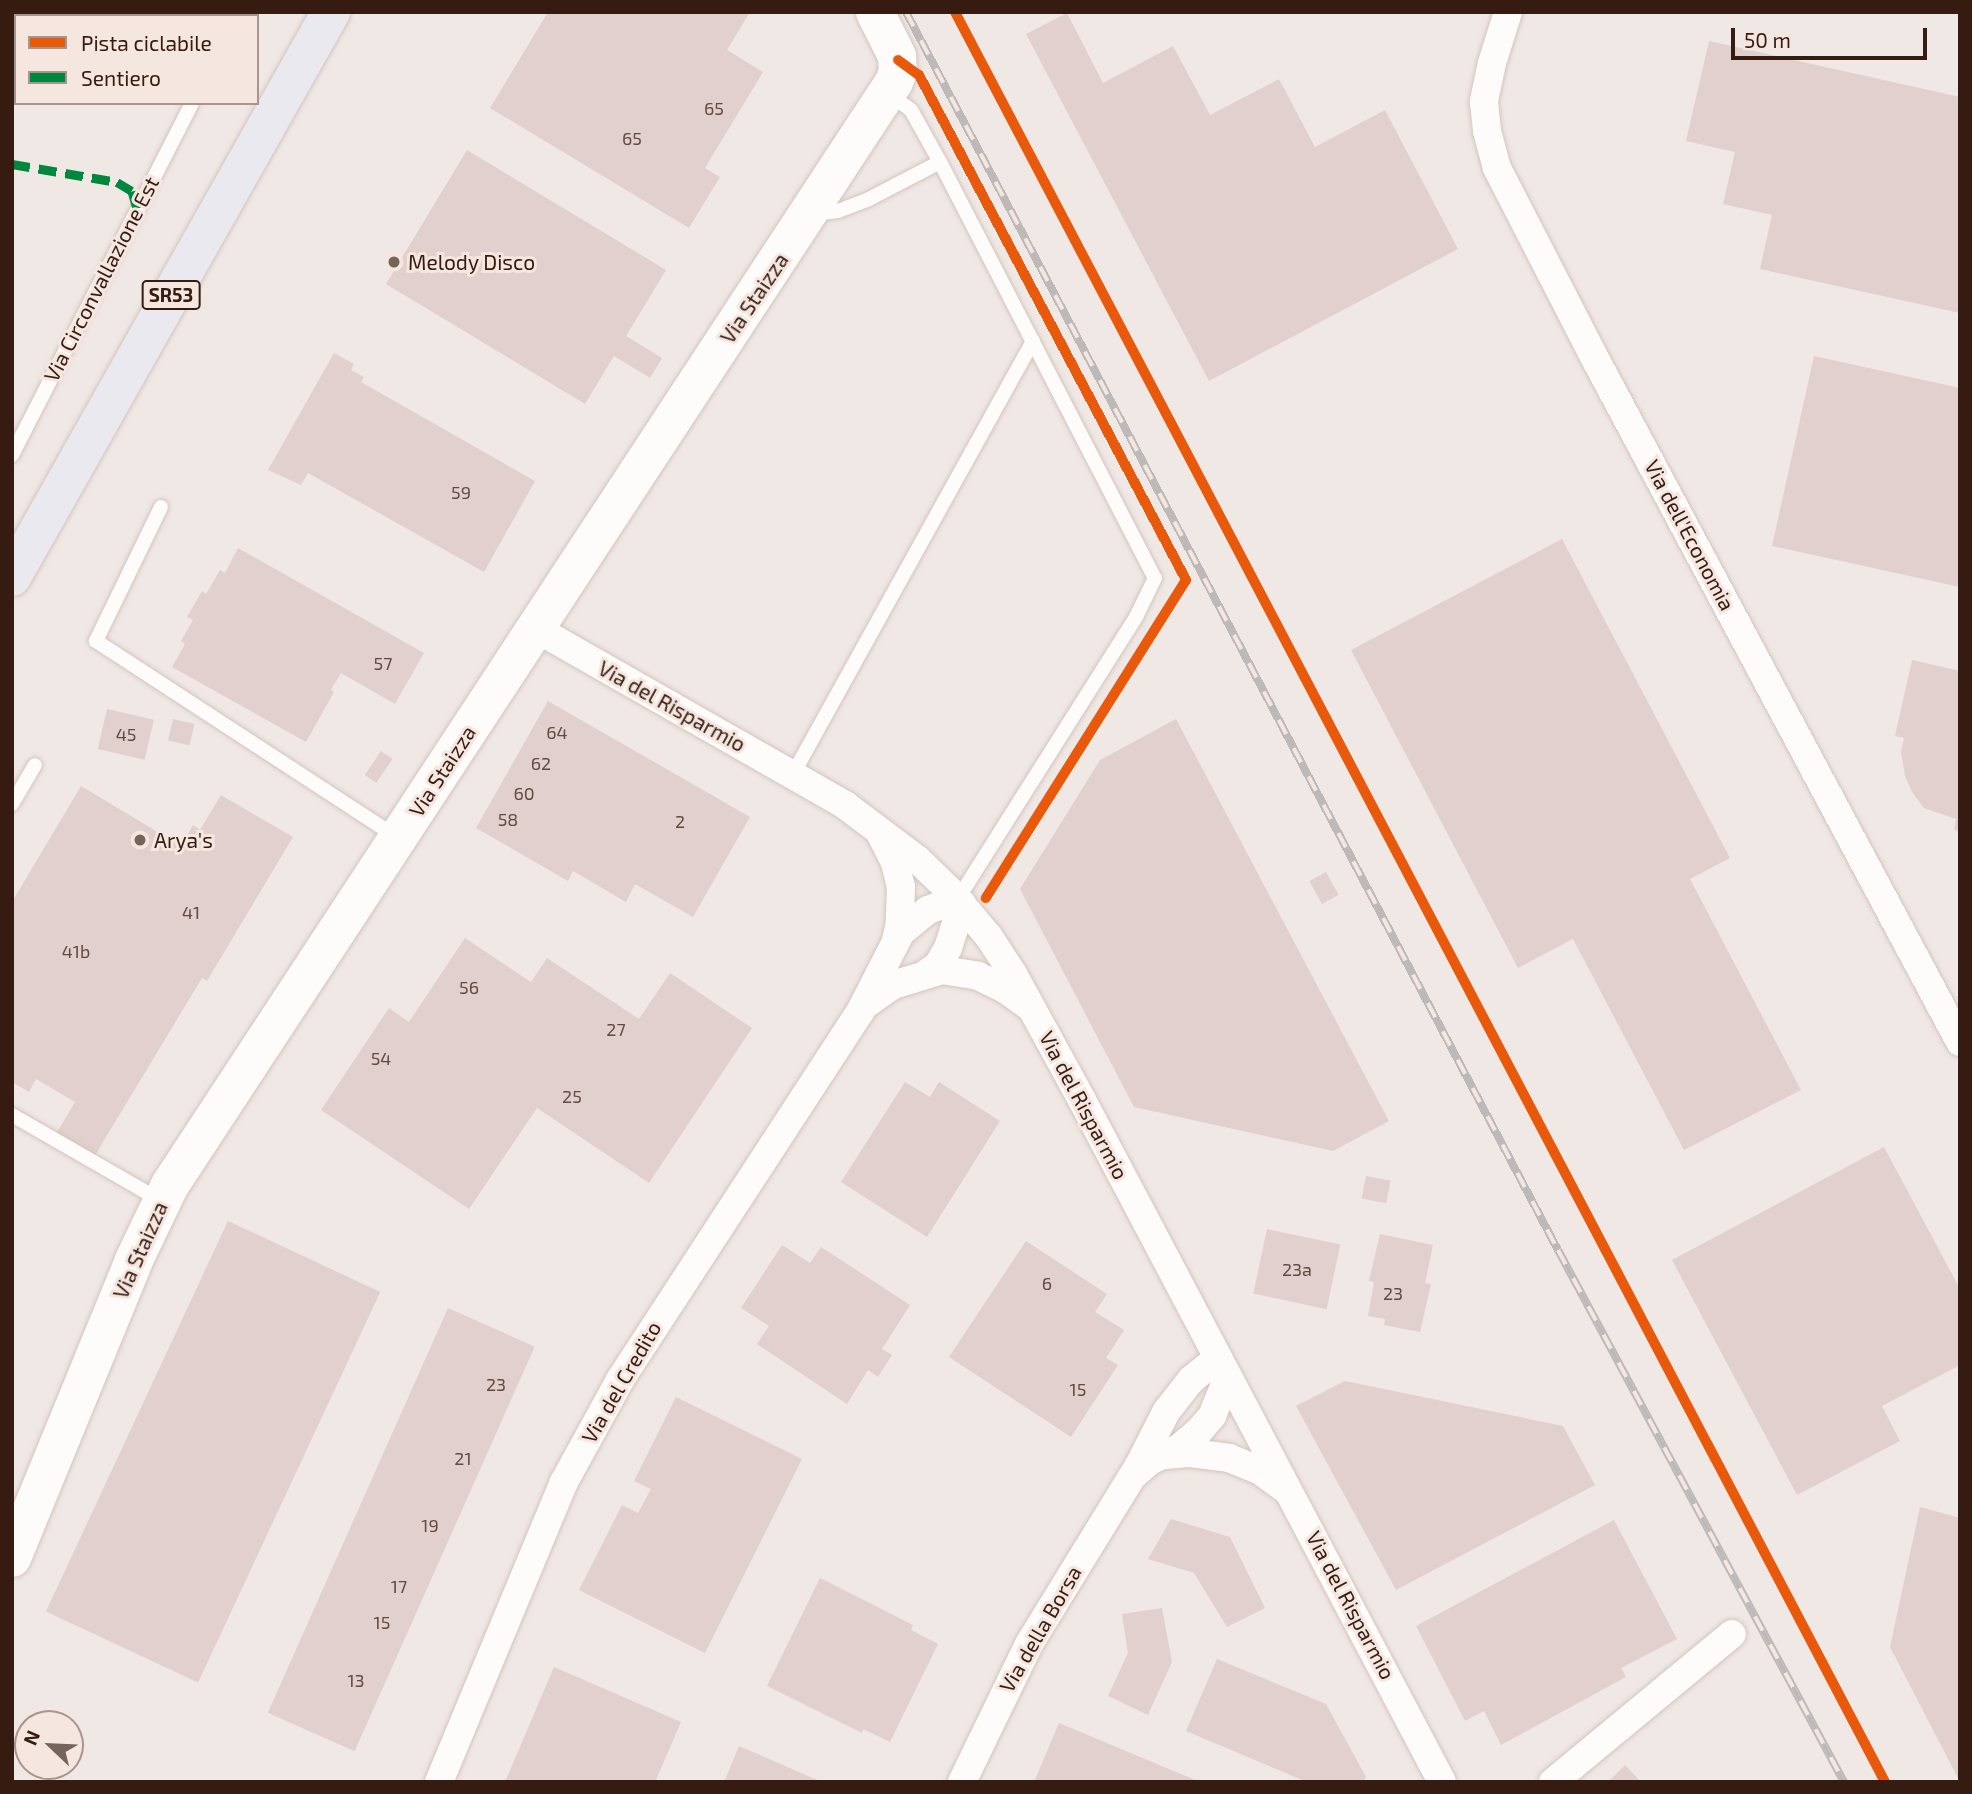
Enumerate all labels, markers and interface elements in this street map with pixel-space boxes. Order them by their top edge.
legend [14,14,259,105]
scale bar [1734,14,1930,58]
text: 50 m [1744,27,1791,52]
text: Pista ciclabile [81,30,212,55]
text: Sentiero [81,65,161,90]
house number: 65 [704,97,724,119]
house number: 65 [622,127,642,149]
street label: Via Circonvallazione Est [38,172,164,386]
street label: Via Staizza [715,248,793,348]
place label: Melody Disco [408,249,536,275]
marker: Melody Disco [386,254,402,270]
road number: SR53 [141,280,201,310]
street label: Via dell'Economia [1640,455,1740,615]
house number: 59 [451,481,471,503]
house number: 57 [374,652,392,674]
street label: Via del Risparmio [594,655,750,757]
street label: Via Staizza [403,721,481,821]
house number: 64 [546,721,568,743]
house number: 45 [116,723,136,745]
house number: 62 [531,752,551,774]
house number: 60 [513,782,535,804]
house number: 58 [498,808,518,830]
house number: 2 [675,810,685,832]
place label: Arya's [154,827,213,853]
marker: Arya's [132,832,148,848]
house number: 41 [182,901,200,923]
house number: 41b [62,940,90,962]
house number: 56 [459,976,479,998]
house number: 27 [606,1018,626,1040]
street label: Via del Risparmio [1034,1026,1134,1184]
house number: 54 [371,1047,391,1069]
house number: 25 [562,1085,582,1107]
street label: Via Staizza [107,1198,173,1302]
house number: 23a [1282,1258,1312,1280]
house number: 6 [1042,1272,1052,1294]
house number: 23 [1383,1282,1403,1304]
street label: Via del Credito [576,1316,666,1448]
house number: 23 [486,1373,506,1395]
house number: 15 [1070,1378,1086,1400]
house number: 21 [454,1447,472,1469]
house number: 19 [421,1514,439,1536]
street label: Via del Risparmio [1301,1526,1401,1684]
street label: Via della Borsa [994,1561,1086,1697]
house number: 17 [391,1575,407,1597]
house number: 15 [374,1611,390,1633]
house number: 13 [347,1669,365,1691]
north arrow [14,1710,84,1780]
text: N [18,1727,44,1748]

